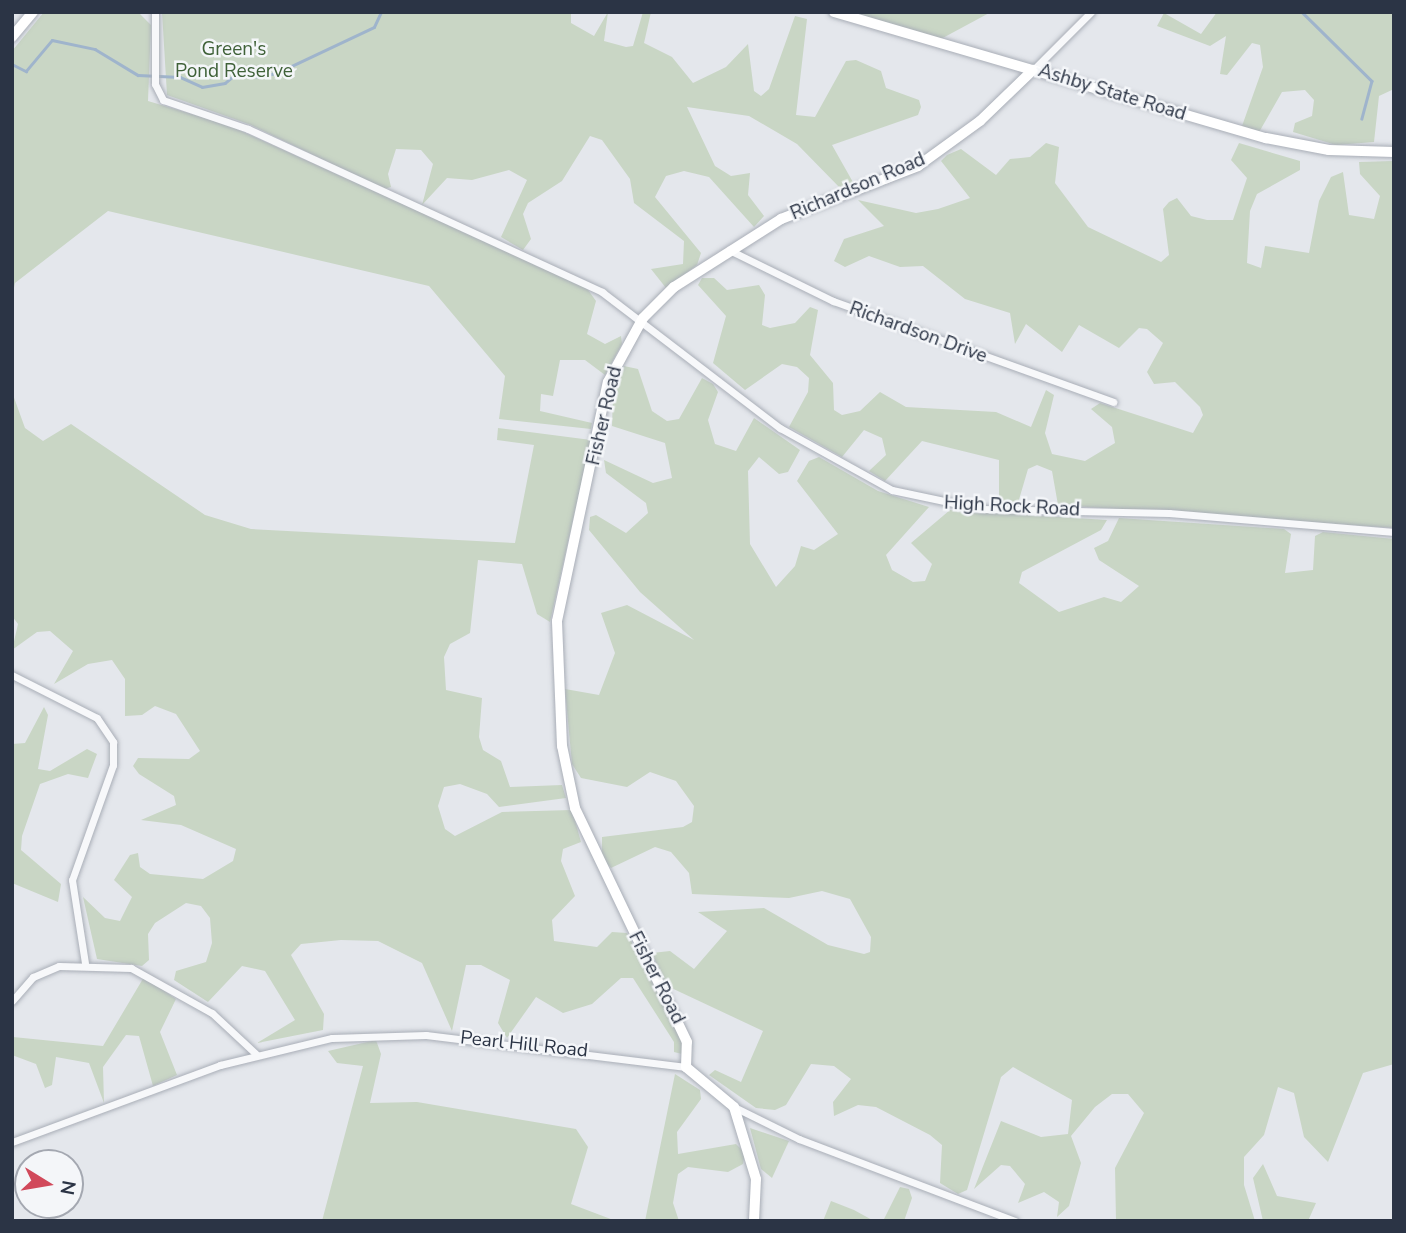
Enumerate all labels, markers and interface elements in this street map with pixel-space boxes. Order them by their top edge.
park label: Green's Pond Reserve [175,39,293,83]
street label: Ashby State Road [1035,60,1189,126]
street label: Richardson Road [787,148,929,226]
street label: Richardson Drive [846,297,990,369]
street label: Fisher Road [583,364,627,468]
street label: High Rock Road [943,492,1081,522]
street label: Fisher Road [623,928,689,1028]
street label: Pearl Hill Road [459,1027,589,1063]
north arrow [14,1149,84,1219]
text: N [54,1178,82,1197]

